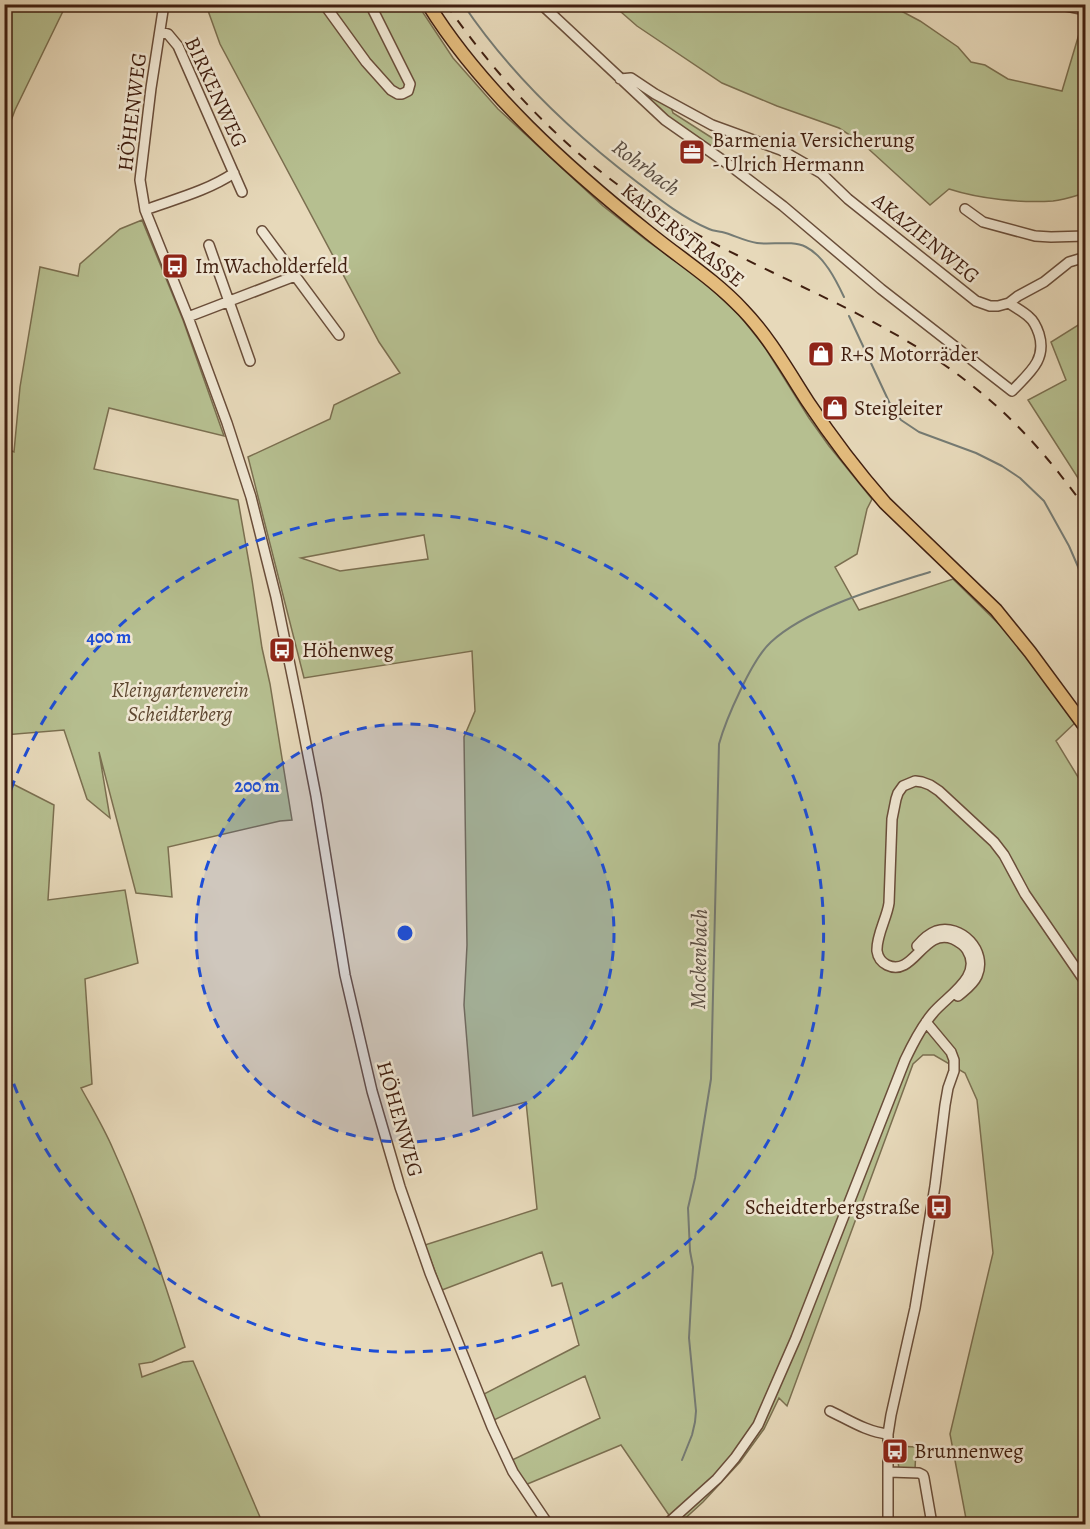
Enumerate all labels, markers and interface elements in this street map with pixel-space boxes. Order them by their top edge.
street label: BIRKENWEG [178,32,254,152]
street label: HÖHENWEG [111,51,153,173]
place label: Barmenia Versicherung - Ulrich Hermann [712,126,915,178]
water label: Rohrbach [606,133,686,203]
office icon: Barmenia Versicherung - Ulrich Hermann [677,137,707,167]
street label: KAISERSTRASSE [615,176,751,294]
street label: AKAZIENWEG [866,186,985,290]
bus stop icon: Im Wacholderfeld [160,251,190,281]
place label: Im Wacholderfeld [195,252,349,280]
shop icon: R+S Motorräder [806,339,836,369]
place label: R+S Motorräder [840,340,978,368]
shop icon: Steigleiter [820,393,850,423]
place label: Steigleiter [854,394,943,422]
text: 400 m [87,625,131,649]
bus stop icon: Höhenweg [267,635,297,665]
place label: Höhenweg [302,636,394,664]
park label: Kleingartenverein Scheidterberg [111,676,249,728]
text: 200 m [234,774,280,798]
water label: Mockenbach [683,908,715,1010]
centre of rings [395,923,415,943]
street label: HÖHENWEG [370,1058,430,1180]
bus stop icon: Scheidterbergstraße [924,1192,954,1222]
place label: Scheidterbergstraße [745,1193,920,1221]
bus stop icon: Brunnenweg [880,1436,910,1466]
place label: Brunnenweg [914,1437,1024,1465]

